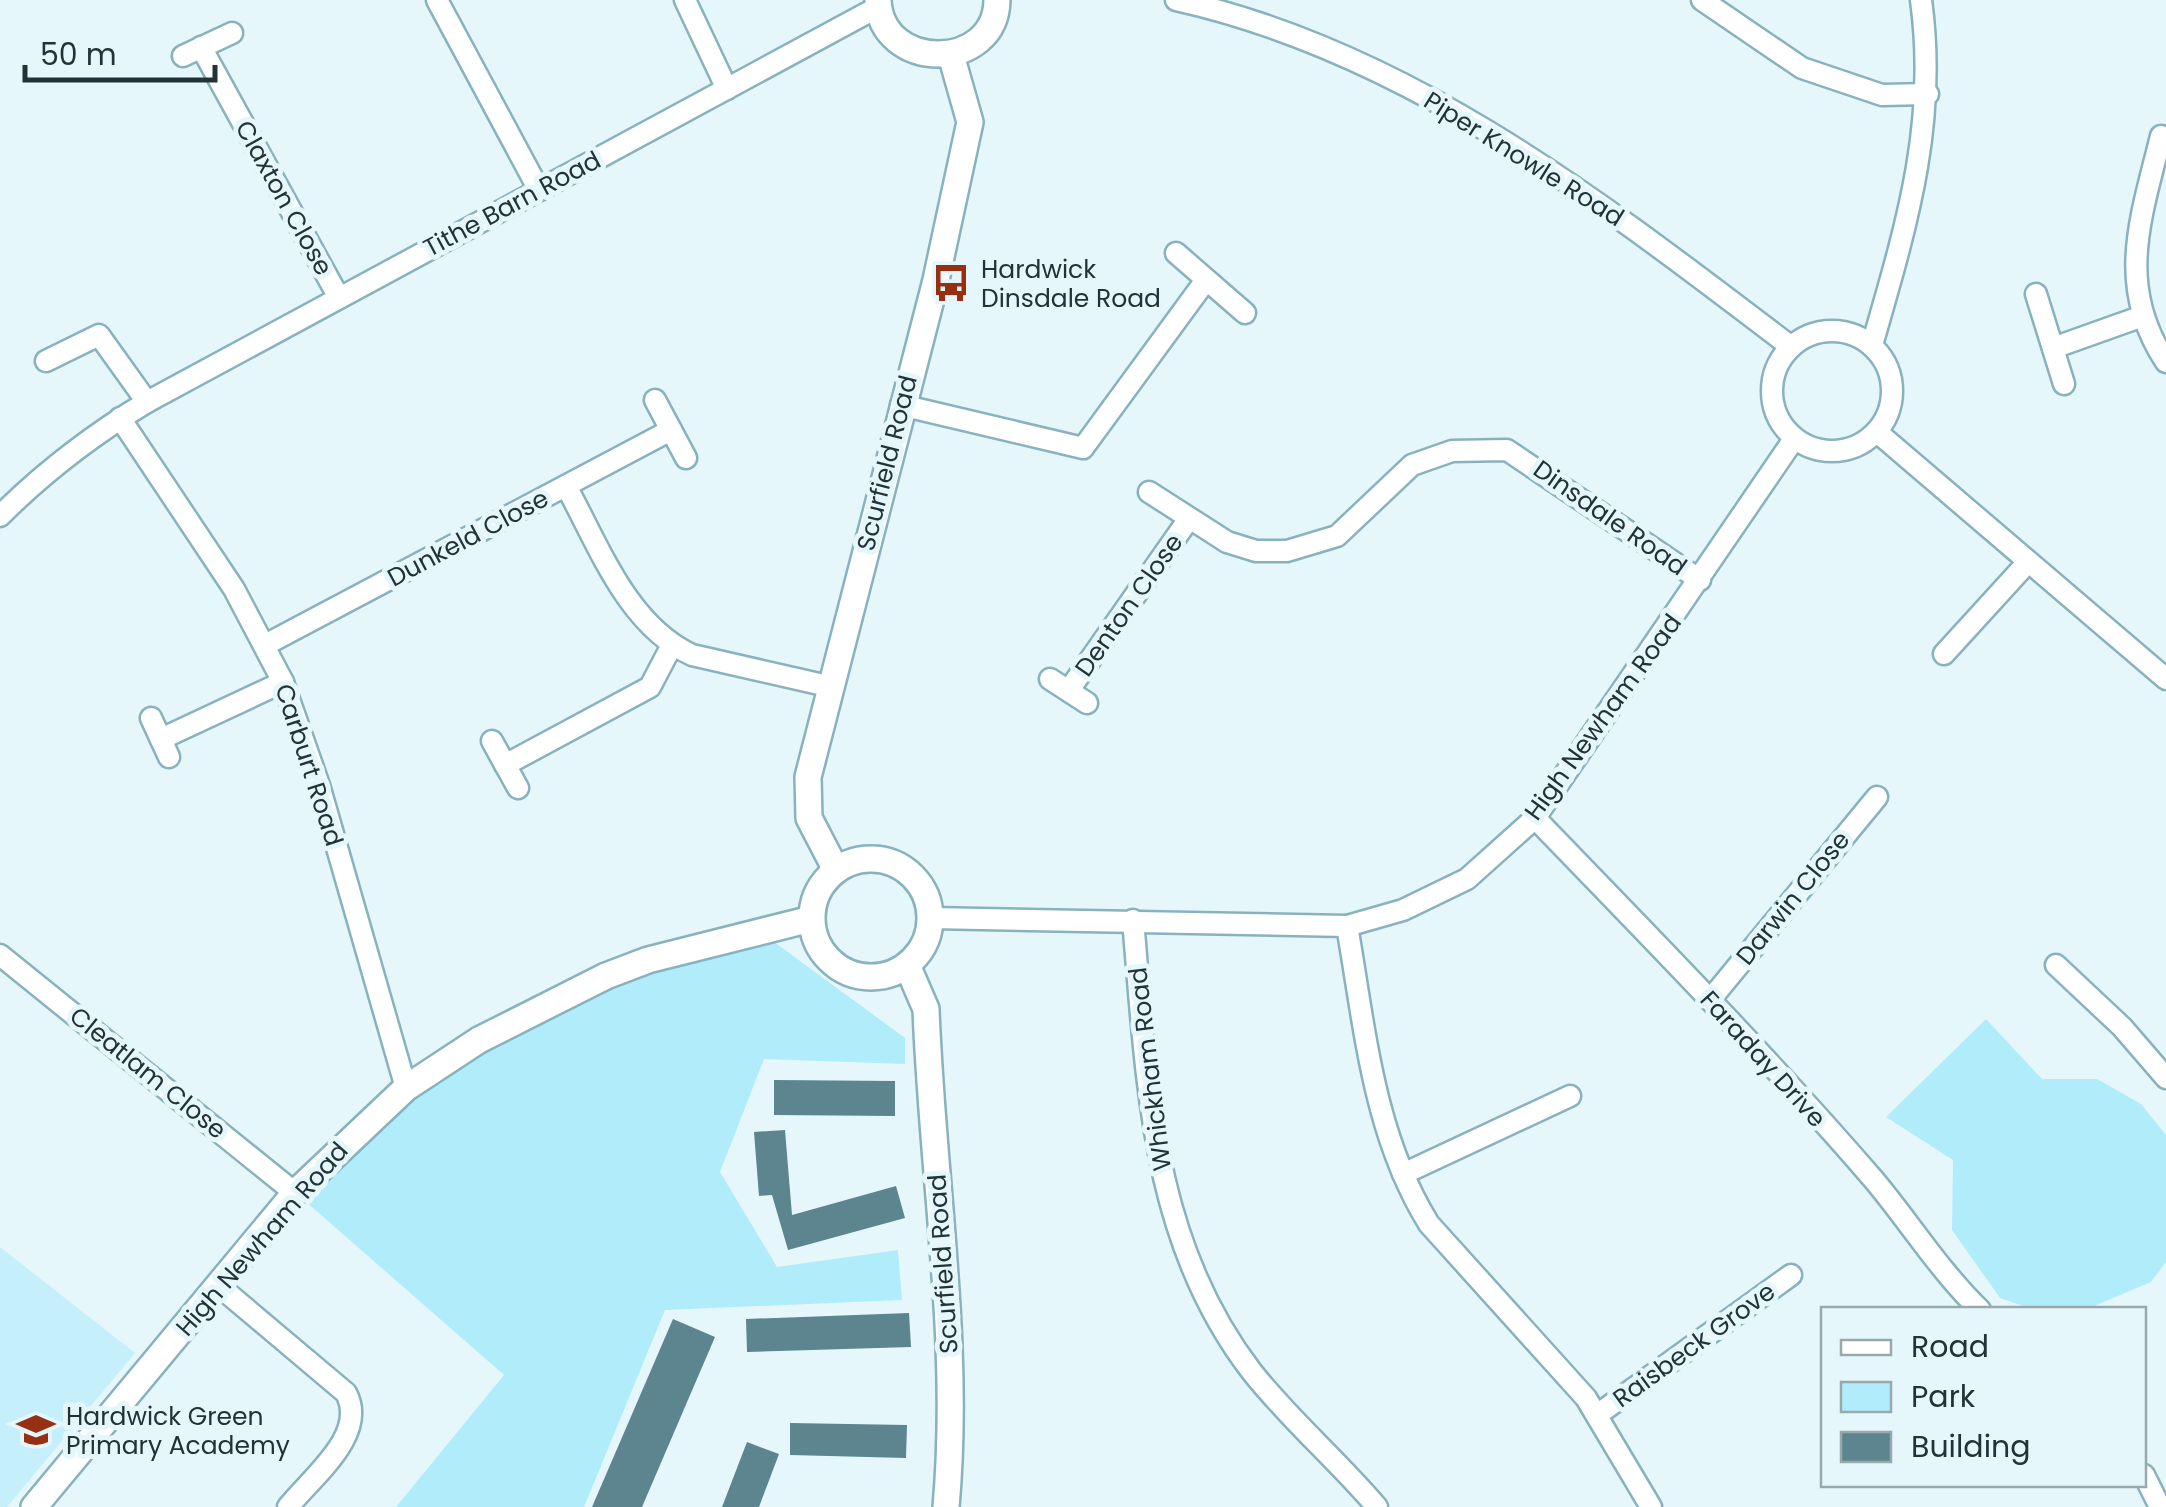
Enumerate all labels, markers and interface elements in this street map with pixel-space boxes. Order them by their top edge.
scale bar [25,20,215,82]
text: 50 m [40,33,117,76]
street label: Piper Knowle Road [1417,83,1631,235]
street label: Claxton Close [227,114,341,282]
street label: Tithe Barn Road [417,142,607,266]
place label: Hardwick Dinsdale Road [981,252,1161,316]
bus stop icon: Hardwick Dinsdale Road [930,262,972,304]
street label: Scurfield Road [848,372,926,554]
street label: Dinsdale Road [1526,452,1694,584]
street label: Dunkeld Close [381,481,555,595]
street label: Denton Close [1067,527,1191,683]
street label: High Newham Road [1516,607,1690,827]
street label: Carburt Road [266,679,352,851]
street label: Darwin Close [1728,824,1858,972]
street label: Whickham Road [1120,965,1180,1173]
street label: Faraday Drive [1692,983,1834,1135]
street label: Cleatlam Close [62,999,234,1147]
street label: High Newham Road [168,1134,356,1344]
street label: Scurfield Road [919,1173,967,1355]
street label: Raisbeck Grove [1606,1274,1782,1416]
legend [1821,1307,2146,1487]
text: Road [1911,1325,1989,1368]
text: Park [1911,1375,1976,1418]
place label: Hardwick Green Primary Academy [66,1399,290,1463]
school or university icon: Hardwick Green Primary Academy [15,1409,57,1451]
text: Building [1911,1425,2031,1468]

